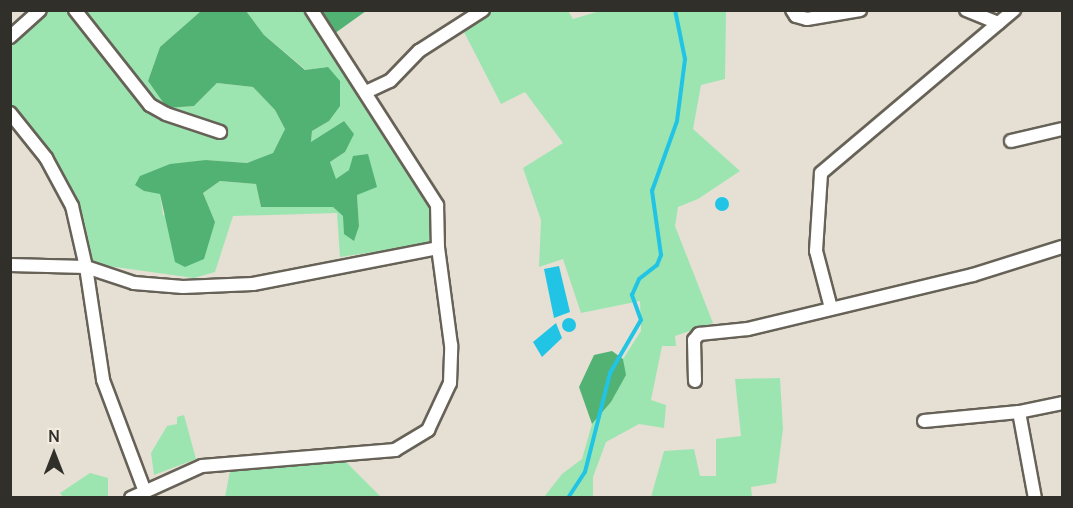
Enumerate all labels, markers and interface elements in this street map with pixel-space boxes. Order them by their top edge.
north arrow [24,424,84,484]
text: N [48,425,60,447]

